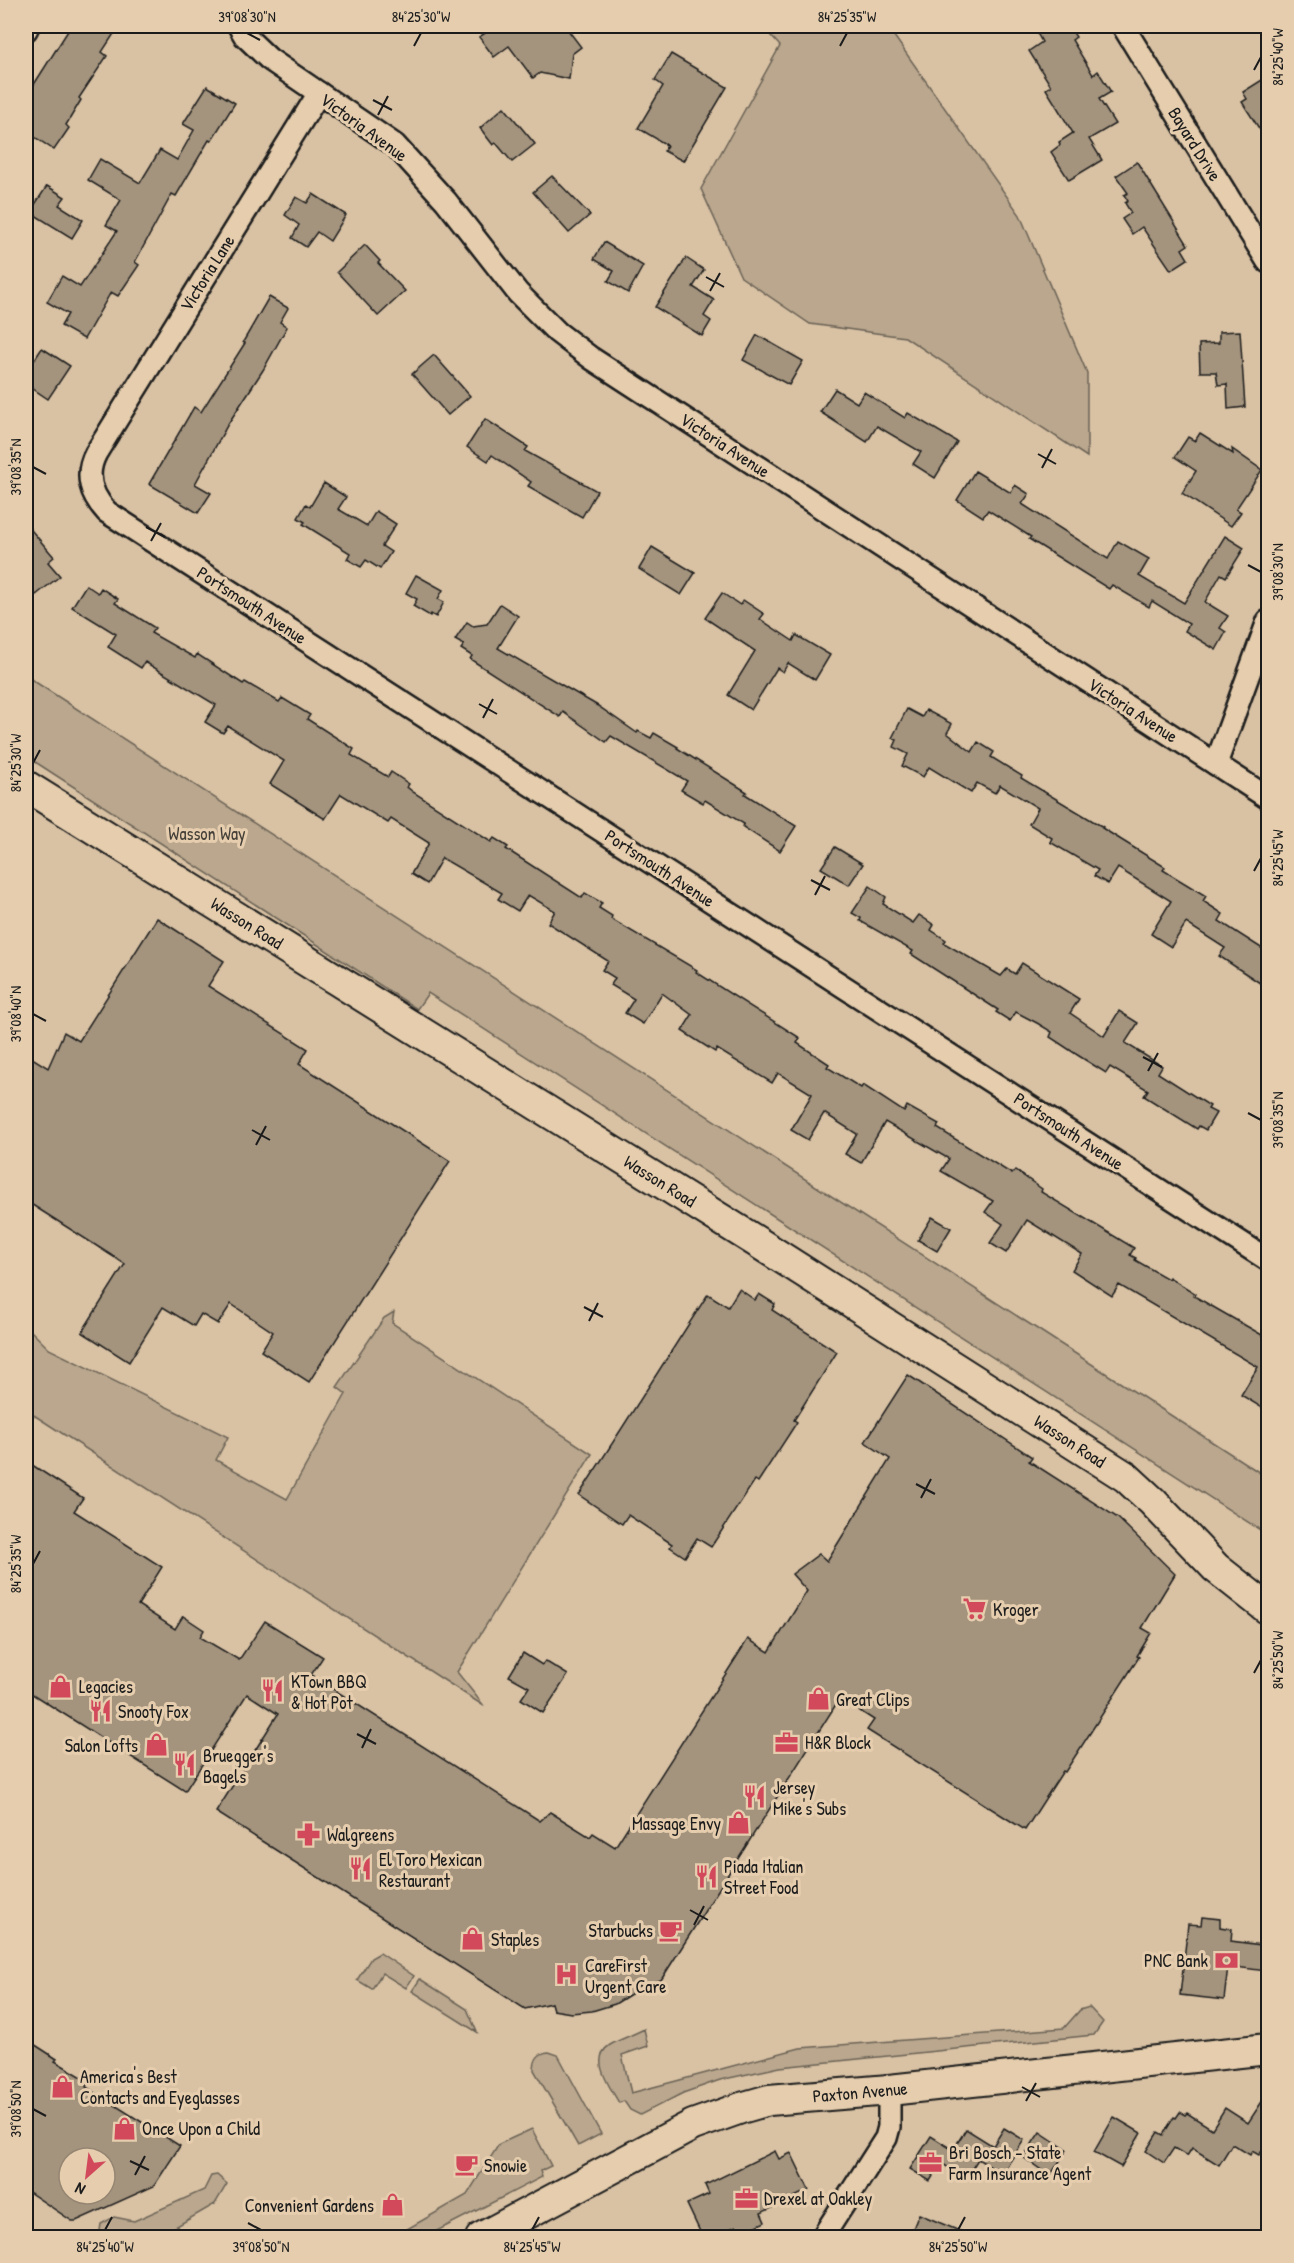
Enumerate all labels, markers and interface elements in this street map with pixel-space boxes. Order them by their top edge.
text: 39°08'30"N [218,6,276,27]
text: 84°25'30"W [392,6,451,27]
text: 84°25'35"W [818,6,877,27]
text: 84°25'40"W [1267,27,1288,86]
street label: Victoria Avenue [315,87,413,167]
street label: Bayard Drive [1162,102,1228,186]
street label: Victoria Lane [174,230,240,316]
street label: Victoria Avenue [675,407,775,483]
text: 39°08'35"N [5,439,26,495]
text: 39°08'30"N [1267,543,1288,601]
street label: Portsmouth Avenue [192,560,312,650]
street label: Victoria Avenue [1083,672,1183,748]
text: 84°25'30"W [5,733,26,792]
park label: Wasson Way [168,821,246,846]
street label: Portsmouth Avenue [600,823,720,913]
text: 84°25'45"W [1267,829,1288,887]
street label: Wasson Road [206,891,288,955]
text: 39°08'40"N [5,986,26,1042]
street label: Portsmouth Avenue [1009,1086,1129,1176]
text: 39°08'35"N [1267,1092,1288,1148]
street label: Wasson Road [619,1149,701,1213]
street label: Wasson Road [1029,1408,1111,1474]
text: 84°25'35"W [5,1534,26,1593]
supermarket icon: Kroger [962,1596,988,1622]
place label: Kroger [993,1597,1039,1622]
text: 84°25'50"W [1267,1630,1288,1689]
place label: KTown BBQ & Hot Pot [291,1669,367,1715]
shop icon: Legacies [48,1673,74,1699]
place label: Legacies [79,1674,133,1699]
restaurant icon: KTown BBQ & Hot Pot [260,1678,286,1704]
shop icon: Great Clips [805,1686,831,1712]
place label: Great Clips [836,1687,910,1712]
restaurant icon: Snooty Fox [87,1698,113,1724]
place label: Snooty Fox [118,1699,189,1724]
office icon: H&R Block [774,1729,800,1755]
place label: H&R Block [805,1730,871,1755]
shop icon: Salon Lofts [143,1732,169,1758]
place label: Salon Lofts [65,1733,138,1758]
place label: Bruegger's Bagels [203,1743,273,1789]
restaurant icon: Bruegger's Bagels [172,1752,198,1778]
place label: Jersey Mike's Subs [773,1775,846,1821]
restaurant icon: Jersey Mike's Subs [742,1784,768,1810]
shop icon: Massage Envy [726,1810,752,1836]
place label: Massage Envy [632,1811,721,1836]
pharmacy icon: Walgreens [296,1821,322,1847]
place label: Walgreens [327,1822,394,1847]
place label: El Toro Mexican Restaurant [379,1847,482,1893]
place label: Piada Italian Street Food [724,1854,803,1900]
restaurant icon: El Toro Mexican Restaurant [348,1856,374,1882]
restaurant icon: Piada Italian Street Food [693,1863,719,1889]
cafe icon: Starbucks [658,1917,684,1943]
place label: Starbucks [589,1918,653,1943]
shop icon: Staples [460,1926,486,1952]
place label: Staples [491,1927,539,1952]
bank icon: PNC Bank [1213,1947,1239,1973]
place label: PNC Bank [1144,1948,1209,1973]
place label: CareFirst Urgent Care [585,1953,667,1999]
hospital icon: CareFirst Urgent Care [554,1962,580,1988]
place label: America's Best Contacts and Eyeglasses [80,2064,240,2110]
shop icon: America's Best Contacts and Eyeglasses [49,2073,75,2099]
street label: Paxton Avenue [812,2075,908,2109]
text: 39°08'50"N [5,2081,26,2137]
shop icon: Once Upon a Child [111,2115,137,2141]
place label: Once Upon a Child [142,2116,260,2141]
place label: Bri Bosch - State Farm Insurance Agent [948,2140,1092,2186]
north arrow [57,2146,117,2206]
office icon: Bri Bosch - State Farm Insurance Agent [918,2149,944,2175]
cafe icon: Snowie [453,2152,479,2178]
place label: Snowie [484,2153,527,2178]
text: N [71,2177,89,2201]
office icon: Drexel at Oakley [733,2185,759,2211]
place label: Drexel at Oakley [764,2186,873,2211]
shop icon: Convenient Gardens [379,2192,405,2218]
place label: Convenient Gardens [245,2193,374,2218]
text: 84°25'40"W [76,2236,135,2257]
text: 39°08'50"N [233,2236,289,2257]
text: 84°25'45"W [503,2236,561,2257]
text: 84°25'50"W [929,2236,988,2257]

